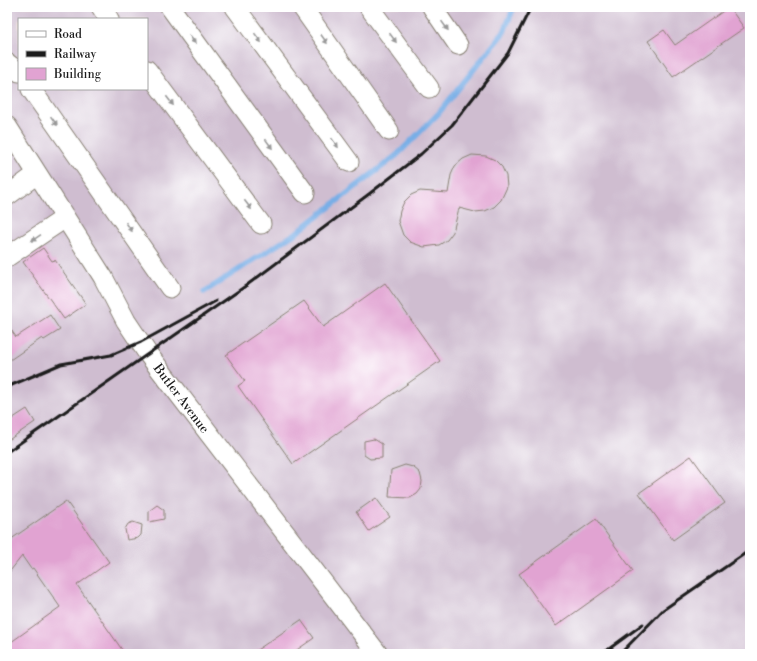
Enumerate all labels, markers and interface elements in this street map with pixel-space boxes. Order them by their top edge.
legend [18,18,148,90]
one-way arrow [441,21,449,31]
text: Road [54,27,82,42]
one-way arrow [188,33,197,44]
one-way arrow [254,33,262,44]
one-way arrow [388,33,397,44]
one-way arrow [320,34,328,44]
text: Railway [54,47,96,62]
text: Building [53,67,102,82]
one-way arrow [166,96,174,106]
one-way arrow [50,116,58,126]
one-way arrow [265,138,273,149]
one-way arrow [331,138,339,149]
one-way arrow [244,200,252,211]
one-way arrow [125,222,133,232]
one-way arrow [31,234,41,242]
street label: Butler Avenue [149,360,213,437]

